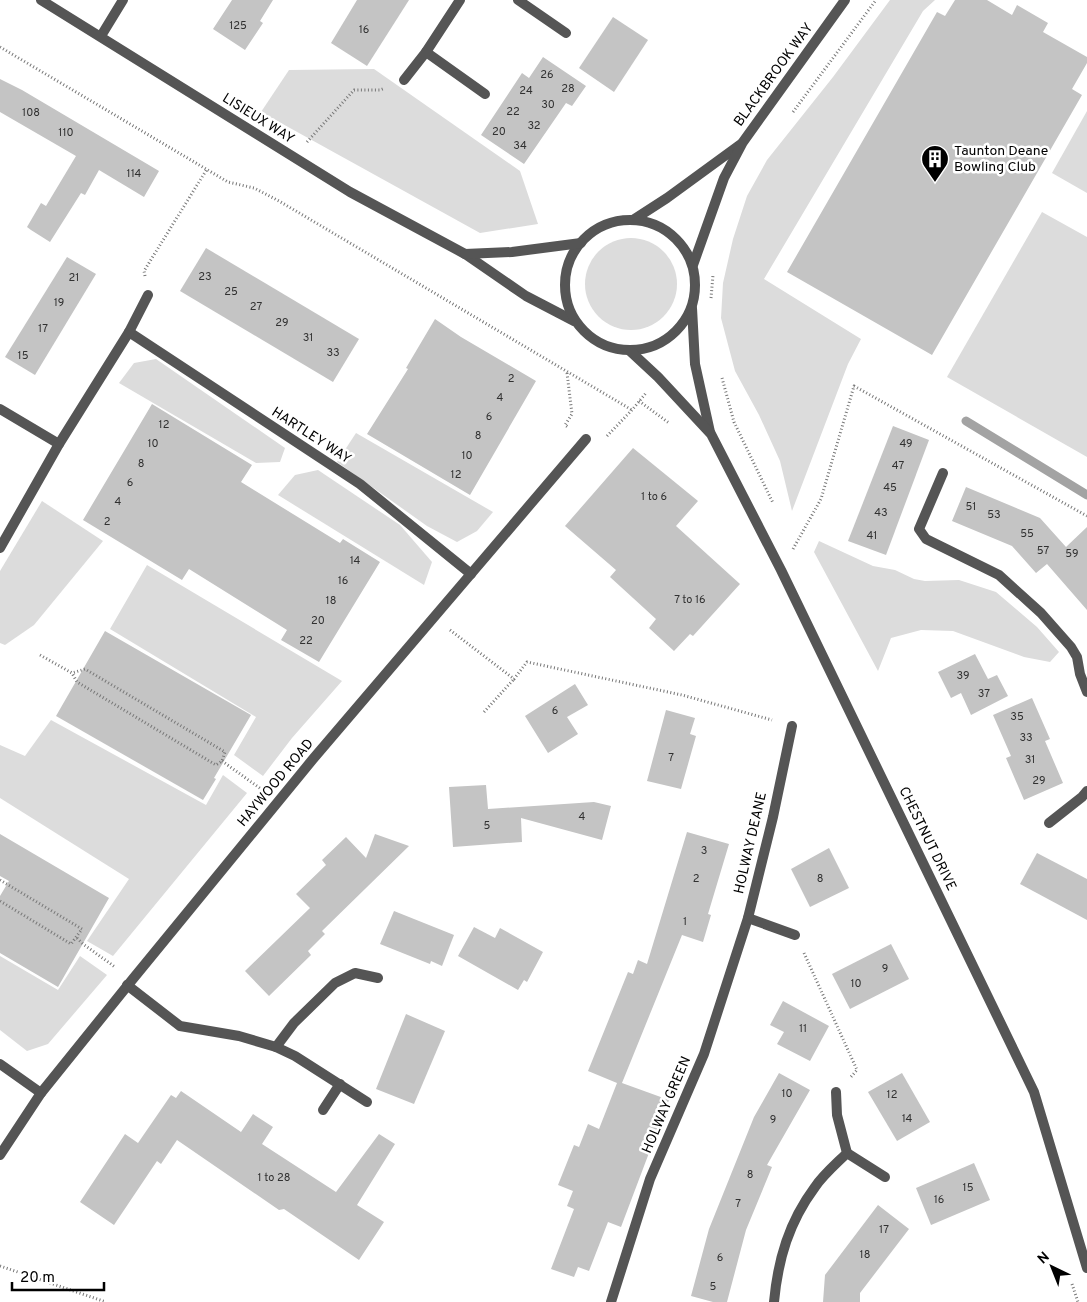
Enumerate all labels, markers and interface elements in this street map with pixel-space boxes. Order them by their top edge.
house number: 125 [229,19,247,33]
street label: BLACKBROOK WAY [731,20,817,130]
house number: 16 [359,23,369,37]
house number: 26 [540,68,554,82]
house number: 28 [561,82,575,96]
house number: 24 [519,84,533,98]
street label: LISIEUX WAY [219,90,297,148]
house number: 30 [541,98,555,112]
house number: 22 [506,105,520,119]
house number: 108 [22,106,40,120]
house number: 32 [527,119,541,133]
house number: 20 [492,125,506,139]
house number: 110 [58,126,74,140]
house number: 34 [513,139,527,153]
place label: Taunton Deane Bowling Club [954,143,1048,176]
building icon: Taunton Deane Bowling Club [920,144,950,183]
house number: 114 [127,167,142,181]
house number: 23 [198,270,212,284]
house number: 21 [69,271,79,285]
house number: 25 [224,285,238,299]
house number: 19 [54,296,64,310]
house number: 27 [250,300,262,314]
house number: 29 [275,316,289,330]
house number: 17 [38,322,48,336]
house number: 31 [303,331,313,345]
house number: 33 [326,346,340,360]
house number: 15 [18,349,29,363]
house number: 2 [508,372,514,386]
house number: 4 [497,391,504,405]
street label: HARTLEY WAY [268,404,354,468]
house number: 6 [486,410,492,424]
house number: 12 [159,418,169,432]
house number: 8 [475,429,481,443]
house number: 10 [147,437,159,451]
house number: 49 [899,437,913,451]
house number: 10 [461,449,473,463]
house number: 8 [138,457,144,471]
house number: 47 [892,459,904,473]
house number: 12 [451,468,461,482]
house number: 6 [127,476,133,490]
house number: 45 [883,481,897,495]
house number: 1 to 6 [641,490,667,504]
house number: 4 [115,495,122,509]
house number: 51 [966,500,976,514]
house number: 43 [874,506,888,520]
house number: 53 [987,508,1001,522]
house number: 2 [104,515,110,529]
house number: 55 [1020,527,1034,541]
house number: 41 [867,529,877,543]
house number: 57 [1037,544,1049,558]
house number: 59 [1065,547,1079,561]
house number: 14 [350,554,361,568]
house number: 16 [338,574,348,588]
house number: 7 to 16 [674,593,706,607]
house number: 18 [326,594,336,608]
house number: 20 [311,614,325,628]
house number: 22 [299,634,313,648]
house number: 39 [957,669,969,683]
house number: 37 [978,687,990,701]
house number: 6 [552,704,558,718]
house number: 35 [1010,710,1024,724]
house number: 33 [1019,731,1033,745]
street label: HAYWOOD ROAD [234,736,318,830]
house number: 7 [668,751,674,765]
house number: 31 [1025,753,1035,767]
house number: 29 [1032,774,1046,788]
street label: CHESTNUT DRIVE [894,784,960,894]
street label: HOLWAY DEANE [731,790,771,896]
house number: 4 [579,810,586,824]
house number: 5 [484,819,491,833]
house number: 3 [701,844,707,858]
house number: 2 [693,872,699,886]
house number: 8 [817,872,823,886]
house number: 1 [683,915,687,929]
house number: 9 [882,962,888,976]
house number: 10 [850,977,862,991]
house number: 11 [799,1022,807,1036]
street label: HOLWAY GREEN [639,1054,695,1156]
house number: 10 [781,1087,793,1101]
house number: 12 [887,1088,897,1102]
house number: 14 [902,1112,913,1126]
house number: 9 [770,1113,776,1127]
house number: 8 [747,1168,753,1182]
house number: 1 to 28 [258,1171,290,1185]
house number: 15 [963,1181,974,1195]
house number: 16 [934,1193,944,1207]
house number: 7 [735,1197,741,1211]
house number: 17 [879,1223,889,1237]
north arrow [1027,1242,1077,1292]
house number: 18 [860,1248,870,1262]
text: N [1035,1249,1054,1268]
house number: 6 [717,1251,723,1265]
scale bar [12,1260,105,1292]
text: 20 m [20,1269,55,1288]
house number: 5 [710,1280,717,1294]

